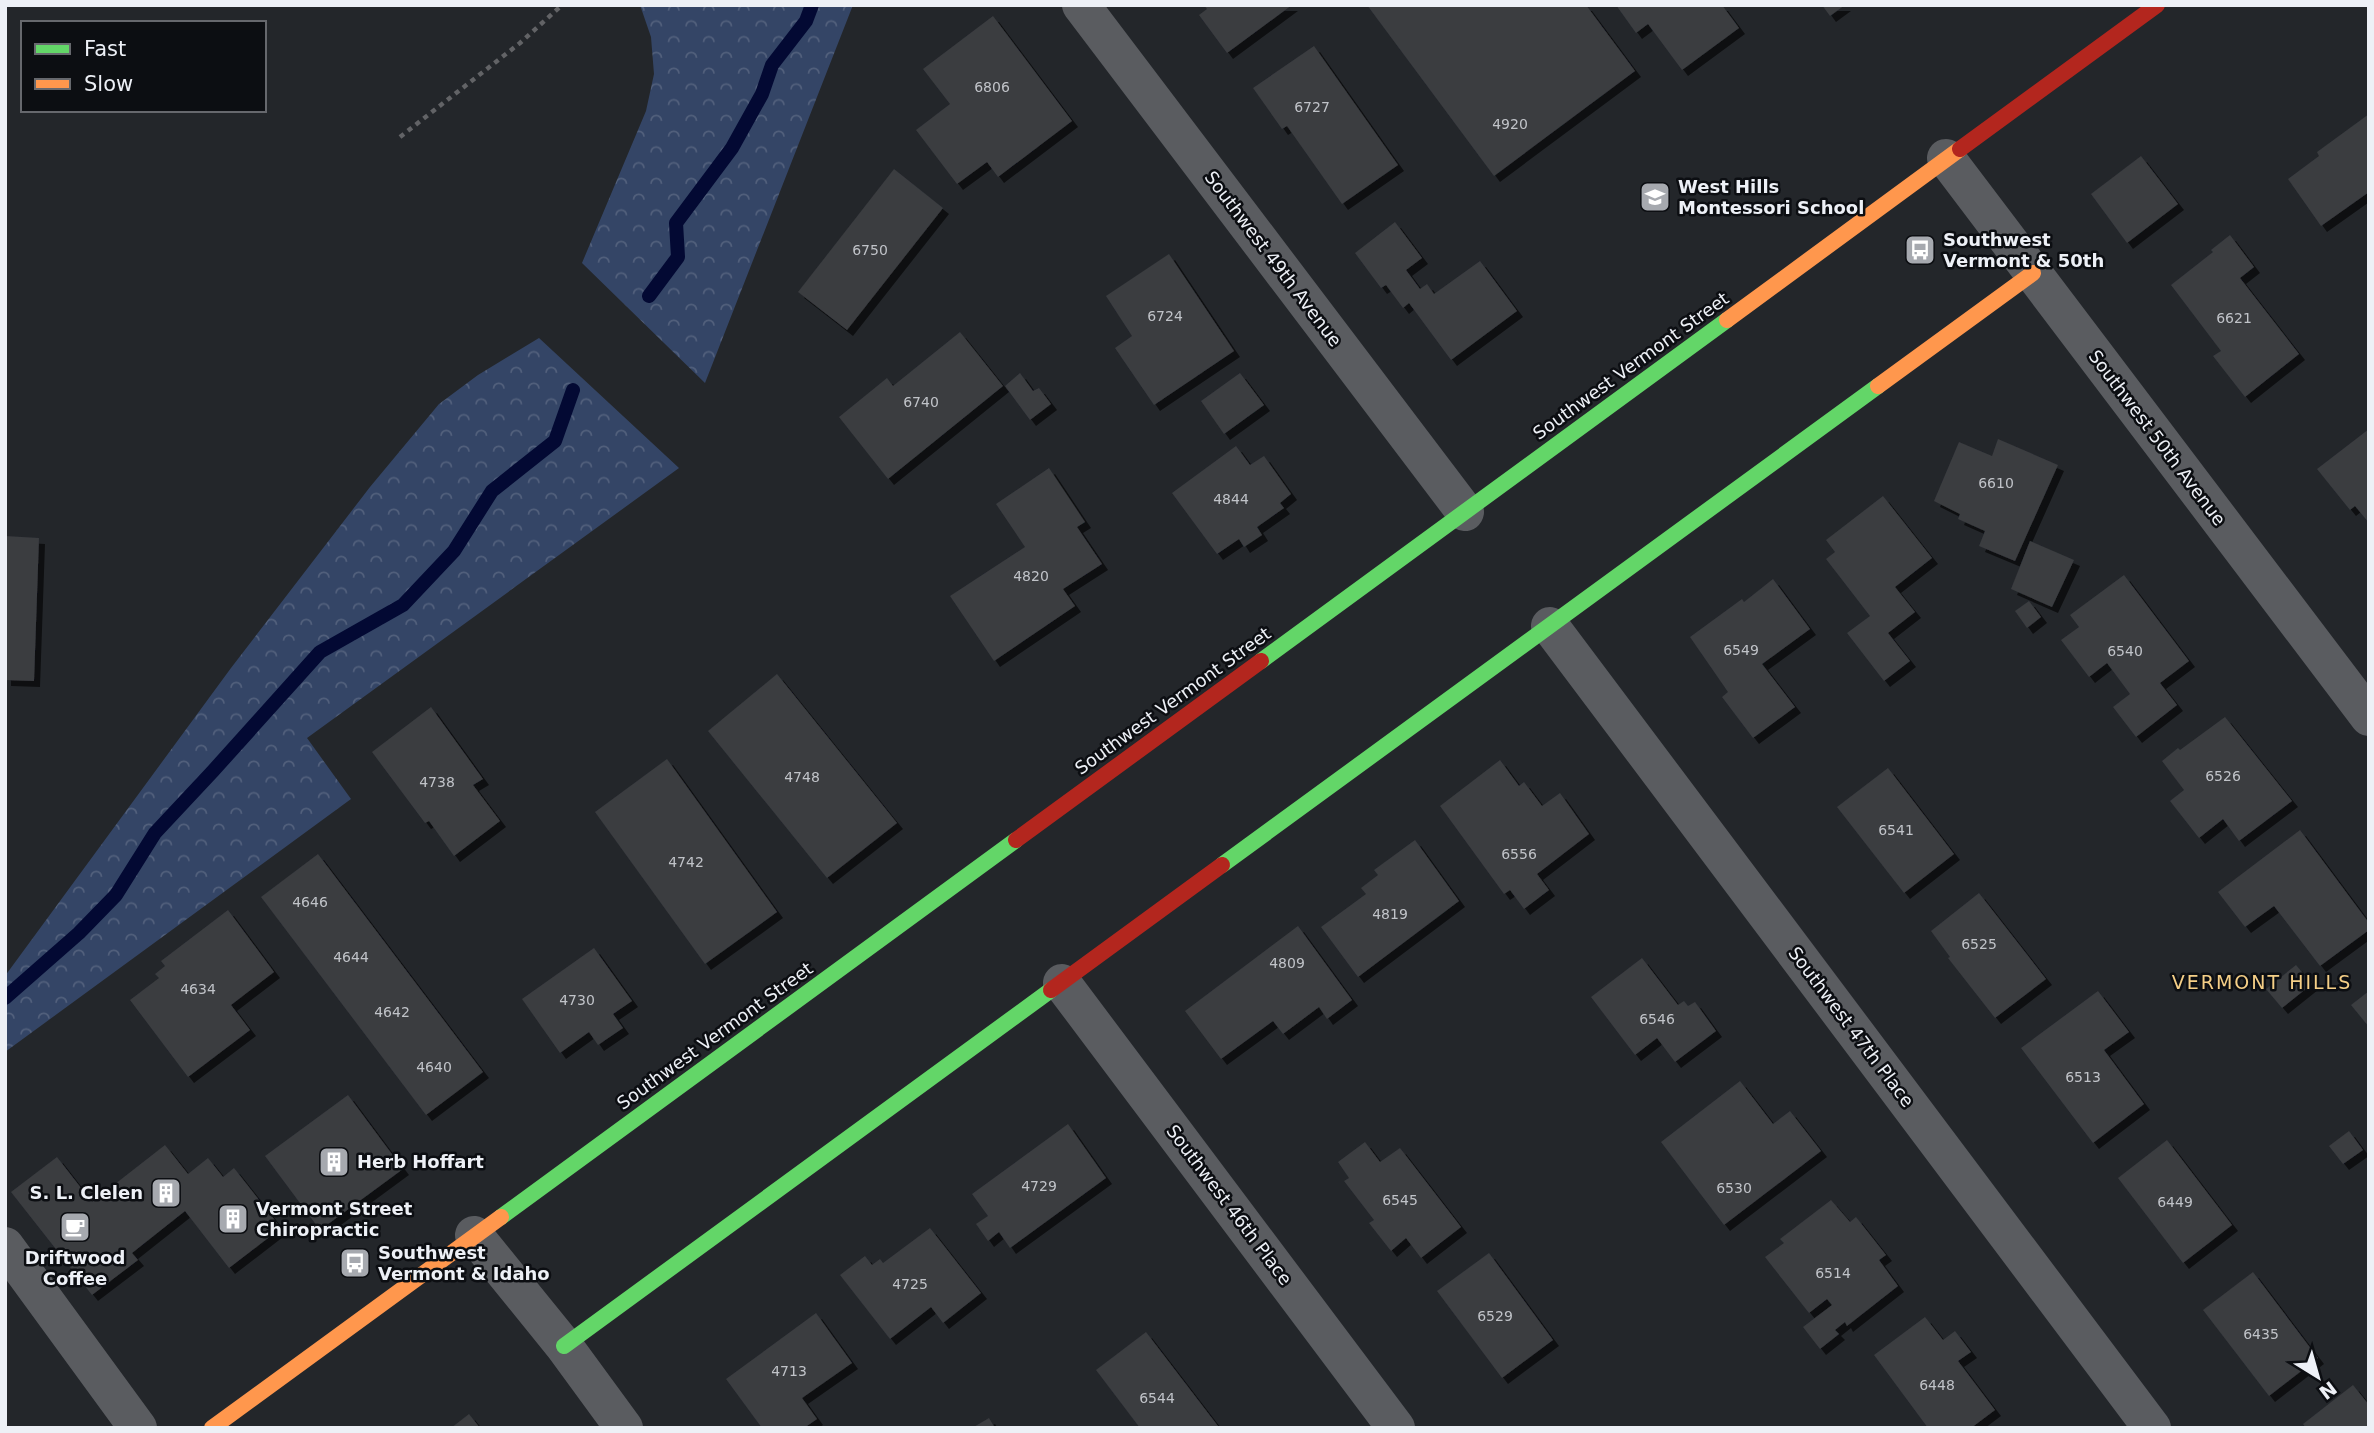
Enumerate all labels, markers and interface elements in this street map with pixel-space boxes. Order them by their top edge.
legend [21,21,266,112]
text: Fast [84,37,126,61]
text: Slow [84,72,133,96]
house number: 6806 [974,79,1010,95]
house number: 6727 [1294,99,1330,115]
house number: 4920 [1492,116,1528,132]
street label: Southwest 49th Avenue [1201,167,1346,351]
place label: West Hills Montessori School [1678,176,1864,218]
school or university icon: West Hills Montessori School [1638,180,1672,214]
place label: Southwest Vermont & 50th [1943,229,2104,271]
bus stop icon: Southwest Vermont & 50th [1903,233,1937,267]
house number: 6750 [852,242,888,258]
street label: Southwest Vermont Street [1529,288,1733,444]
house number: 6724 [1147,308,1183,324]
house number: 6621 [2216,310,2252,326]
street label: Southwest 50th Avenue [2085,346,2230,530]
house number: 6740 [903,394,939,410]
house number: 6610 [1978,475,2014,491]
house number: 4844 [1213,491,1249,507]
house number: 4820 [1013,568,1049,584]
street label: Southwest Vermont Street [1071,623,1275,779]
house number: 6549 [1723,642,1759,658]
house number: 6540 [2107,643,2143,659]
house number: 6526 [2205,768,2241,784]
house number: 4748 [784,769,820,785]
house number: 4738 [419,774,455,790]
house number: 6541 [1878,822,1914,838]
house number: 6556 [1501,846,1537,862]
house number: 4742 [668,854,704,870]
house number: 4646 [292,894,328,910]
house number: 4819 [1372,906,1408,922]
house number: 6525 [1961,936,1997,952]
street label: Southwest 47th Place [1784,942,1919,1111]
house number: 4644 [333,949,369,965]
house number: 4809 [1269,955,1305,971]
street label: Southwest Vermont Street [613,958,817,1114]
district label: VERMONT HILLS [2172,971,2352,993]
house number: 4634 [180,981,216,997]
house number: 4730 [559,992,595,1008]
house number: 4642 [374,1004,410,1020]
house number: 6546 [1639,1011,1675,1027]
house number: 4640 [416,1059,452,1075]
house number: 6513 [2065,1069,2101,1085]
street label: Southwest 46th Place [1162,1120,1297,1289]
building icon: Herb Hoffart [317,1145,351,1179]
place label: Herb Hoffart [357,1151,484,1172]
building icon: S. L. Clelen [149,1176,183,1210]
house number: 4729 [1021,1178,1057,1194]
house number: 6530 [1716,1180,1752,1196]
place label: S. L. Clelen [30,1182,143,1203]
house number: 6545 [1382,1192,1418,1208]
house number: 6449 [2157,1194,2193,1210]
place label: Vermont Street Chiropractic [256,1198,413,1240]
building icon: Vermont Street Chiropractic [216,1202,250,1236]
cafe icon: Driftwood Coffee [58,1210,92,1244]
place label: Southwest Vermont & Idaho [378,1242,550,1284]
bus stop icon: Southwest Vermont & Idaho [338,1246,372,1280]
place label: Driftwood Coffee [25,1247,125,1289]
house number: 6514 [1815,1265,1851,1281]
house number: 4725 [892,1276,928,1292]
house number: 6529 [1477,1308,1513,1324]
house number: 6435 [2243,1326,2279,1342]
north arrow [2283,1342,2353,1412]
house number: 4713 [771,1363,807,1379]
house number: 6448 [1919,1377,1955,1393]
text: N [2315,1377,2341,1404]
house number: 6544 [1139,1390,1175,1406]

